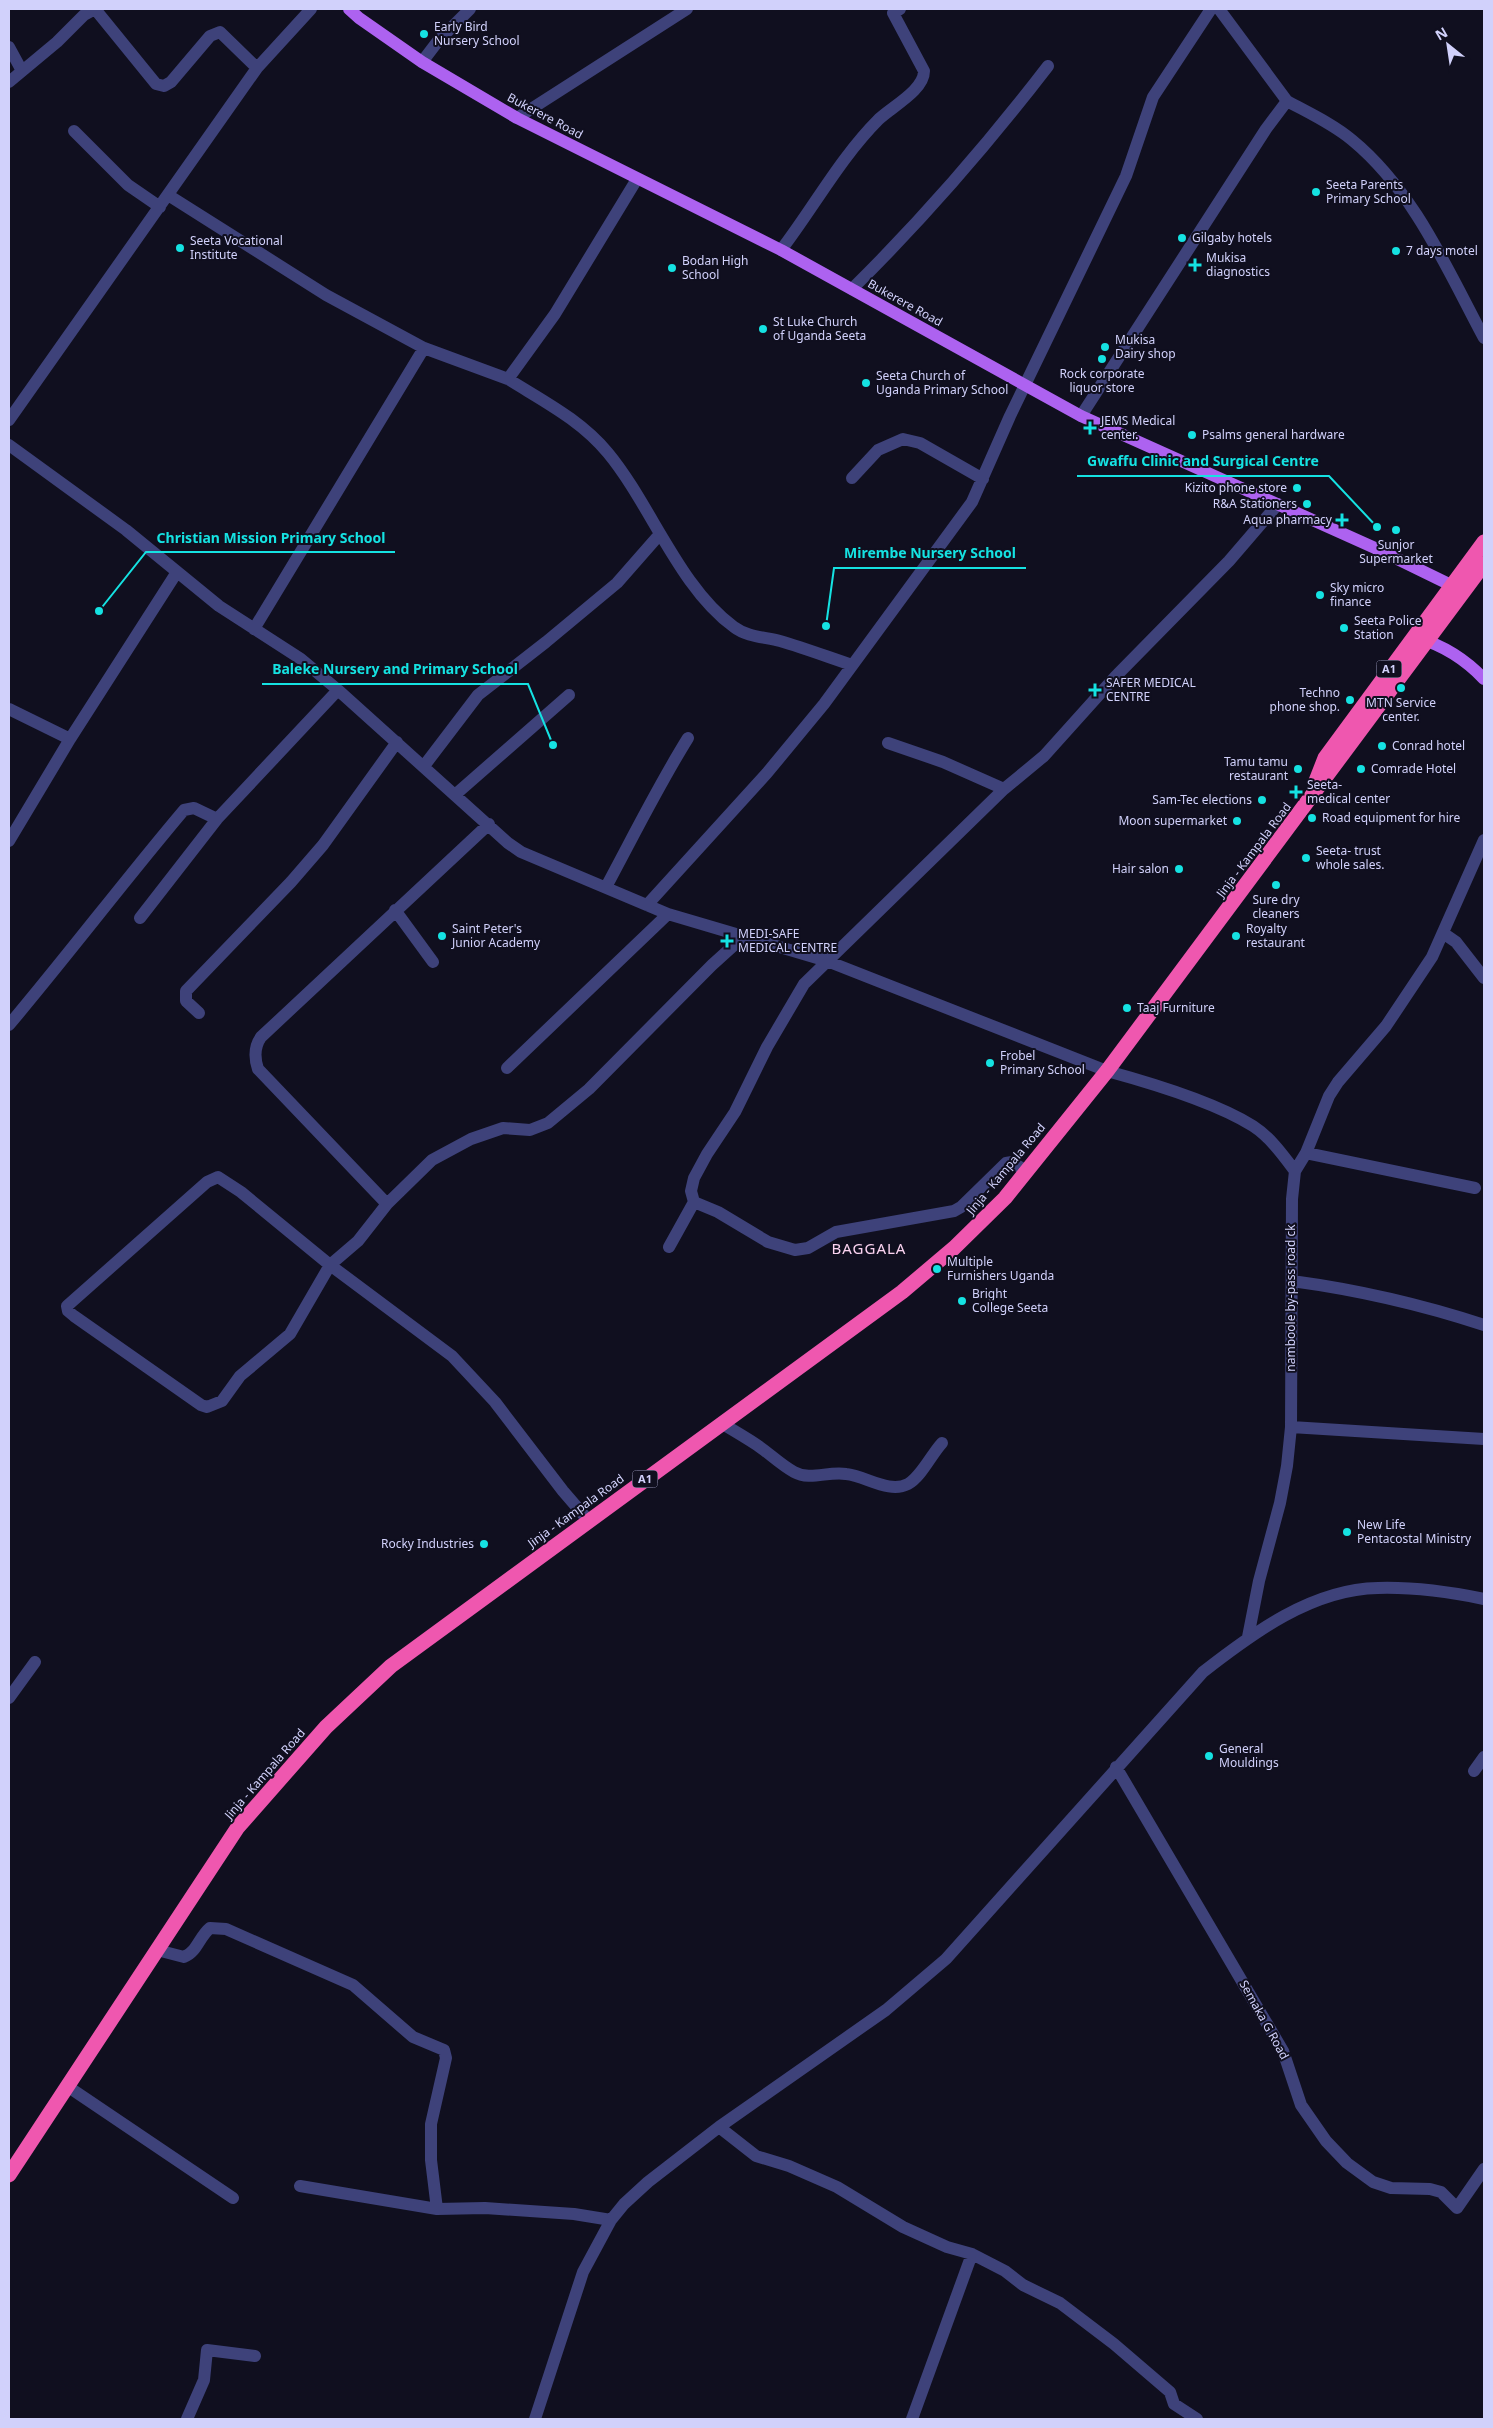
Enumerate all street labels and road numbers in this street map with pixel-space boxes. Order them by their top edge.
street label: Bukerere Road [504,88,586,143]
street label: Bukerere Road [865,275,946,330]
road number: A1 [1376,661,1402,678]
street label: Jinja - Kampala Road [1212,799,1295,902]
street label: Jinja - Kampala Road [962,1119,1049,1219]
street label: namboole by-pass road ck [1282,1224,1299,1372]
street label: Jinja - Kampala Road [523,1470,627,1552]
road number: A1 [632,1470,658,1488]
street label: Jinja - Kampala Road [220,1725,309,1823]
street label: Semaka G Road [1236,1977,1293,2062]

